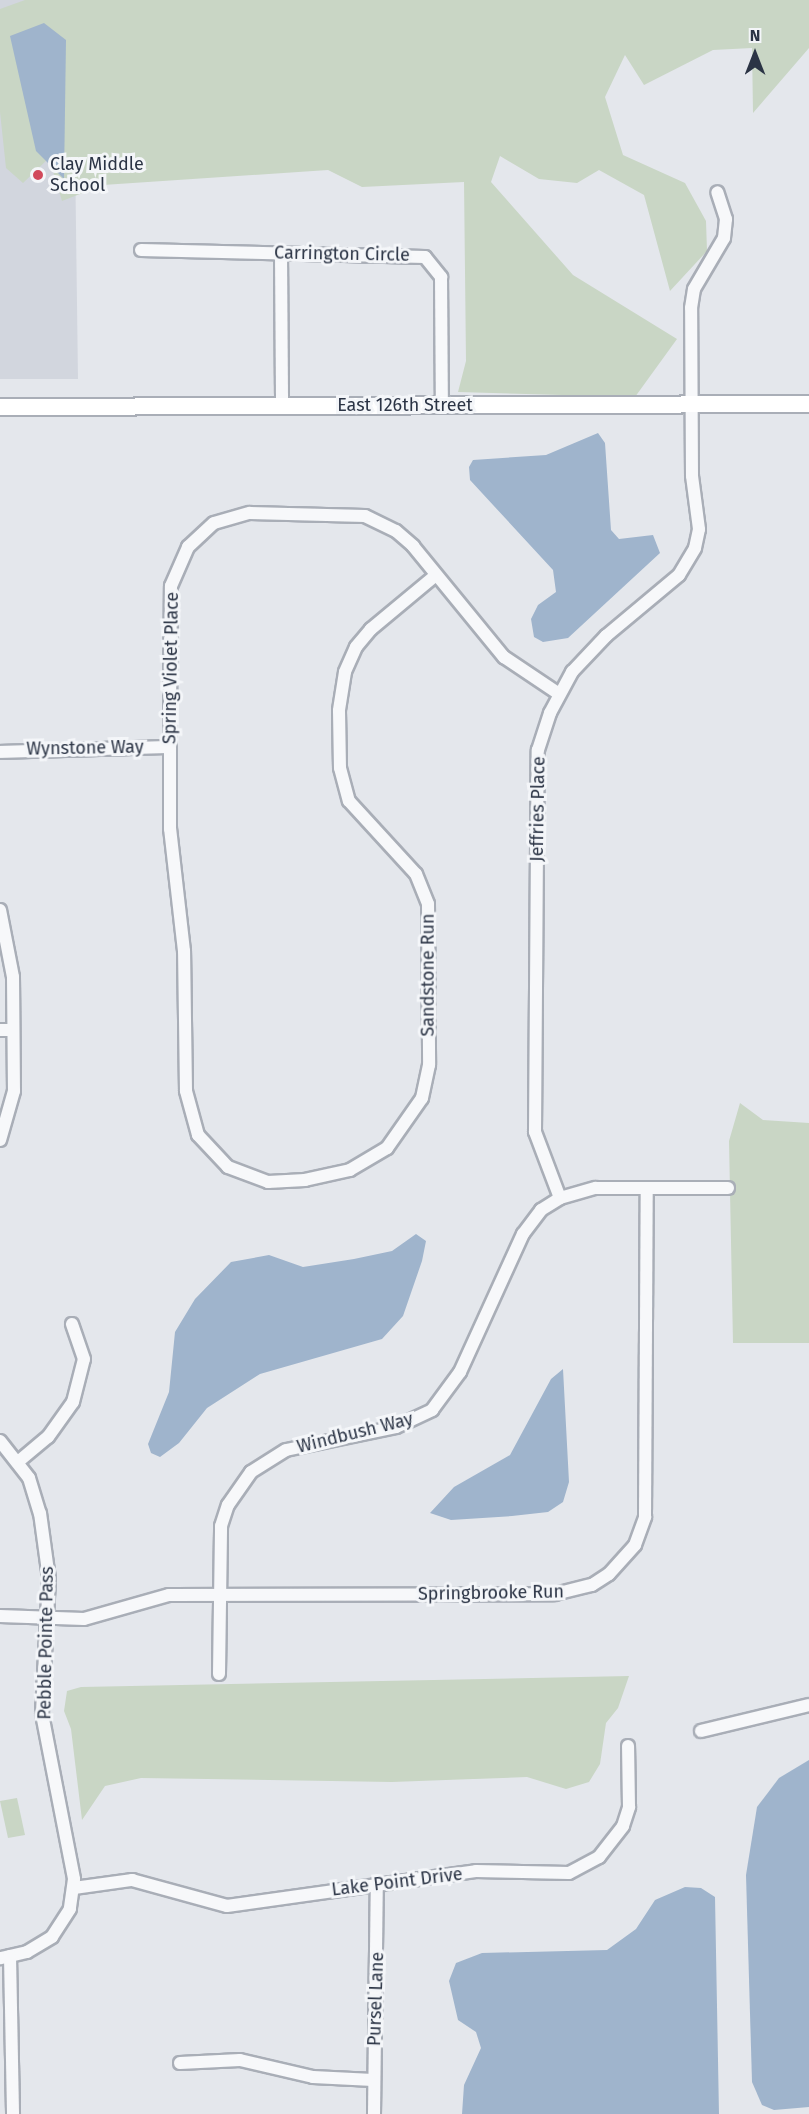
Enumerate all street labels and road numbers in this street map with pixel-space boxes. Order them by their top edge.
street label: Carrington Circle [274,242,410,266]
street label: East 126th Street [337,394,473,416]
street label: Spring Violet Place [159,592,183,744]
street label: Wynstone Way [26,736,144,760]
street label: Jeffries Place [526,756,550,862]
street label: Sandstone Run [417,913,439,1037]
street label: Windbush Way [295,1408,415,1458]
street label: Pebble Pointe Pass [34,1566,58,1720]
street label: Springbrooke Run [418,1581,564,1605]
street label: Lake Point Drive [330,1863,464,1901]
street label: Pursel Lane [364,1951,388,2047]

